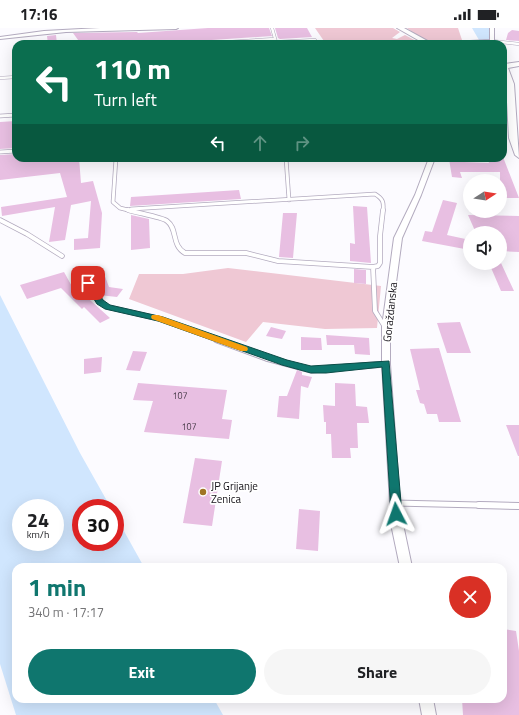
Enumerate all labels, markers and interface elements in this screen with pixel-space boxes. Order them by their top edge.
text: 17:16 [20,3,57,26]
text: 110 m [94,47,171,90]
icon: left [28,56,80,108]
text: Turn left [94,86,157,113]
icon: left [207,132,229,154]
icon: ahead [249,132,271,154]
icon: right [291,132,313,154]
north arrow [463,174,507,218]
map controls [463,174,507,270]
button: sound [463,226,507,270]
pin [71,266,105,300]
icon: arrive [77,272,99,294]
street label: Goraždanska [379,281,401,343]
house number: 107 [172,389,188,402]
house number: 107 [181,420,197,433]
place label: JP Grijanje Zenica [211,478,258,507]
marker: JP Grijanje Zenica [198,487,208,497]
position arrow [375,493,417,535]
speed limit sign: 30 [72,499,124,551]
text: 24 [27,504,49,535]
text: km/h [27,527,49,542]
text: 1 min [28,569,86,605]
button: close [449,576,491,618]
text: 340 m · 17:17 [28,602,104,622]
button: Exit [28,649,256,695]
button: Share [264,649,491,695]

